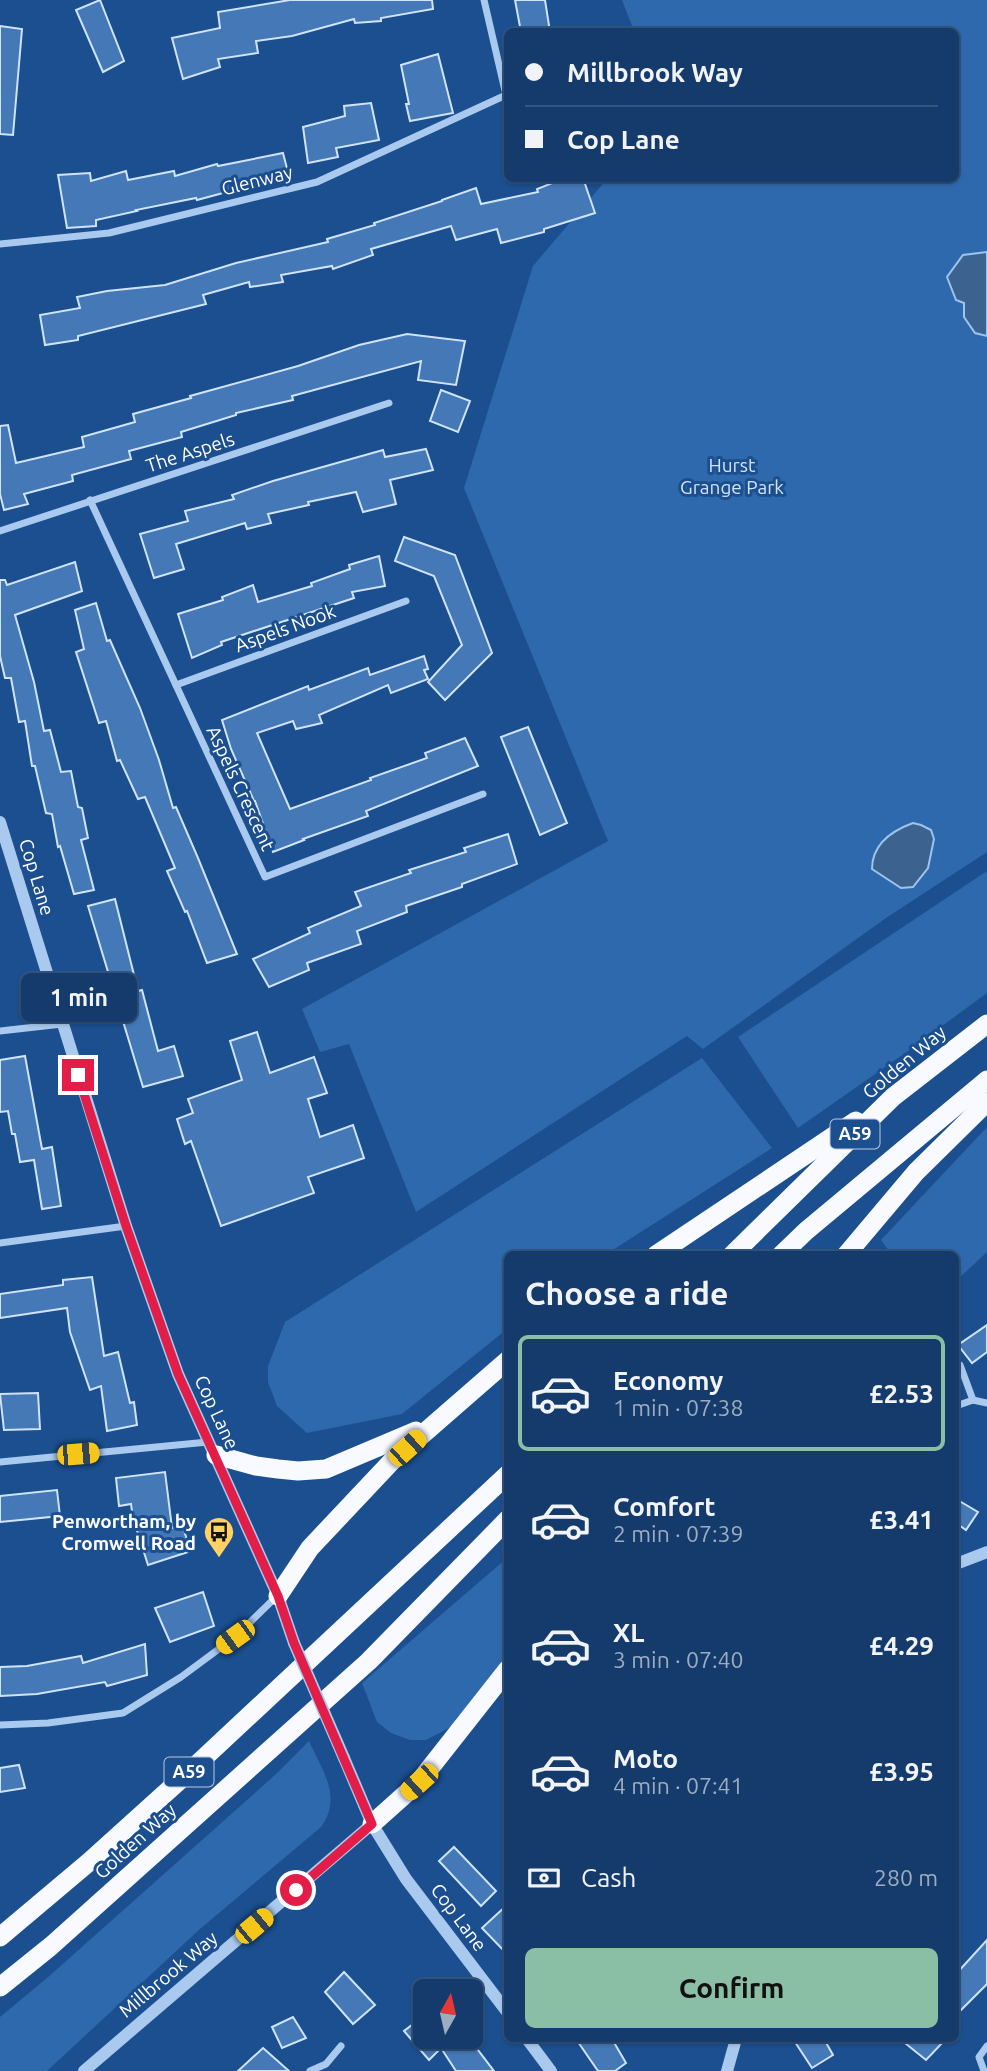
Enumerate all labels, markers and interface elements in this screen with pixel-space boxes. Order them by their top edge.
text: Millbrook Way [567,58,743,87]
text: Cop Lane [567,125,680,154]
street label: Glenway [219,161,295,199]
street label: The Aspels [143,427,237,477]
park label: Hurst Grange Park [680,454,784,498]
street label: Aspels Nook [232,599,339,656]
street label: Aspels Crescent [202,722,280,854]
street label: Cop Lane [15,836,59,918]
callout: 1 min [20,974,136,1023]
text: 1 min [50,985,108,1010]
street label: Golden Way [858,1021,950,1103]
route end [62,1059,94,1091]
road number: A59 [830,1120,880,1148]
text: Choose a ride [525,1275,728,1311]
icon: car [529,1362,592,1425]
text: Economy [613,1366,723,1395]
street label: Cop Lane [190,1372,244,1452]
text: £2.53 [869,1379,934,1408]
text: 1 min · 07:38 [613,1395,744,1420]
car [385,1426,430,1470]
car [57,1442,100,1466]
icon: car [529,1488,592,1551]
text: Comfort [613,1492,716,1521]
text: £3.41 [869,1505,934,1534]
place label: Penwortham, by Cromwell Road [52,1510,196,1554]
bus stop icon: Penwortham, by Cromwell Road [202,1515,236,1559]
text: 2 min · 07:39 [613,1521,744,1546]
icon: car [529,1614,592,1677]
car [212,1616,259,1658]
text: XL [613,1618,644,1647]
text: £4.29 [869,1631,934,1660]
text: 3 min · 07:40 [613,1647,744,1672]
icon: car [529,1740,592,1803]
text: Moto [613,1744,678,1773]
text: £3.95 [869,1757,934,1786]
road number: A59 [164,1758,214,1786]
car [397,1760,442,1804]
text: 4 min · 07:41 [613,1773,744,1798]
street label: Golden Way [90,1799,180,1883]
icon: cash [525,1859,563,1897]
text: Cash [581,1863,636,1892]
text: 280 m [874,1865,938,1890]
route start [280,1874,312,1906]
street label: Cop Lane [426,1879,492,1955]
car [232,1904,277,1948]
street label: Millbrook Way [114,1926,222,2022]
button: Confirm [525,1948,938,2028]
north arrow [413,1979,483,2049]
map controls [413,1979,483,2049]

